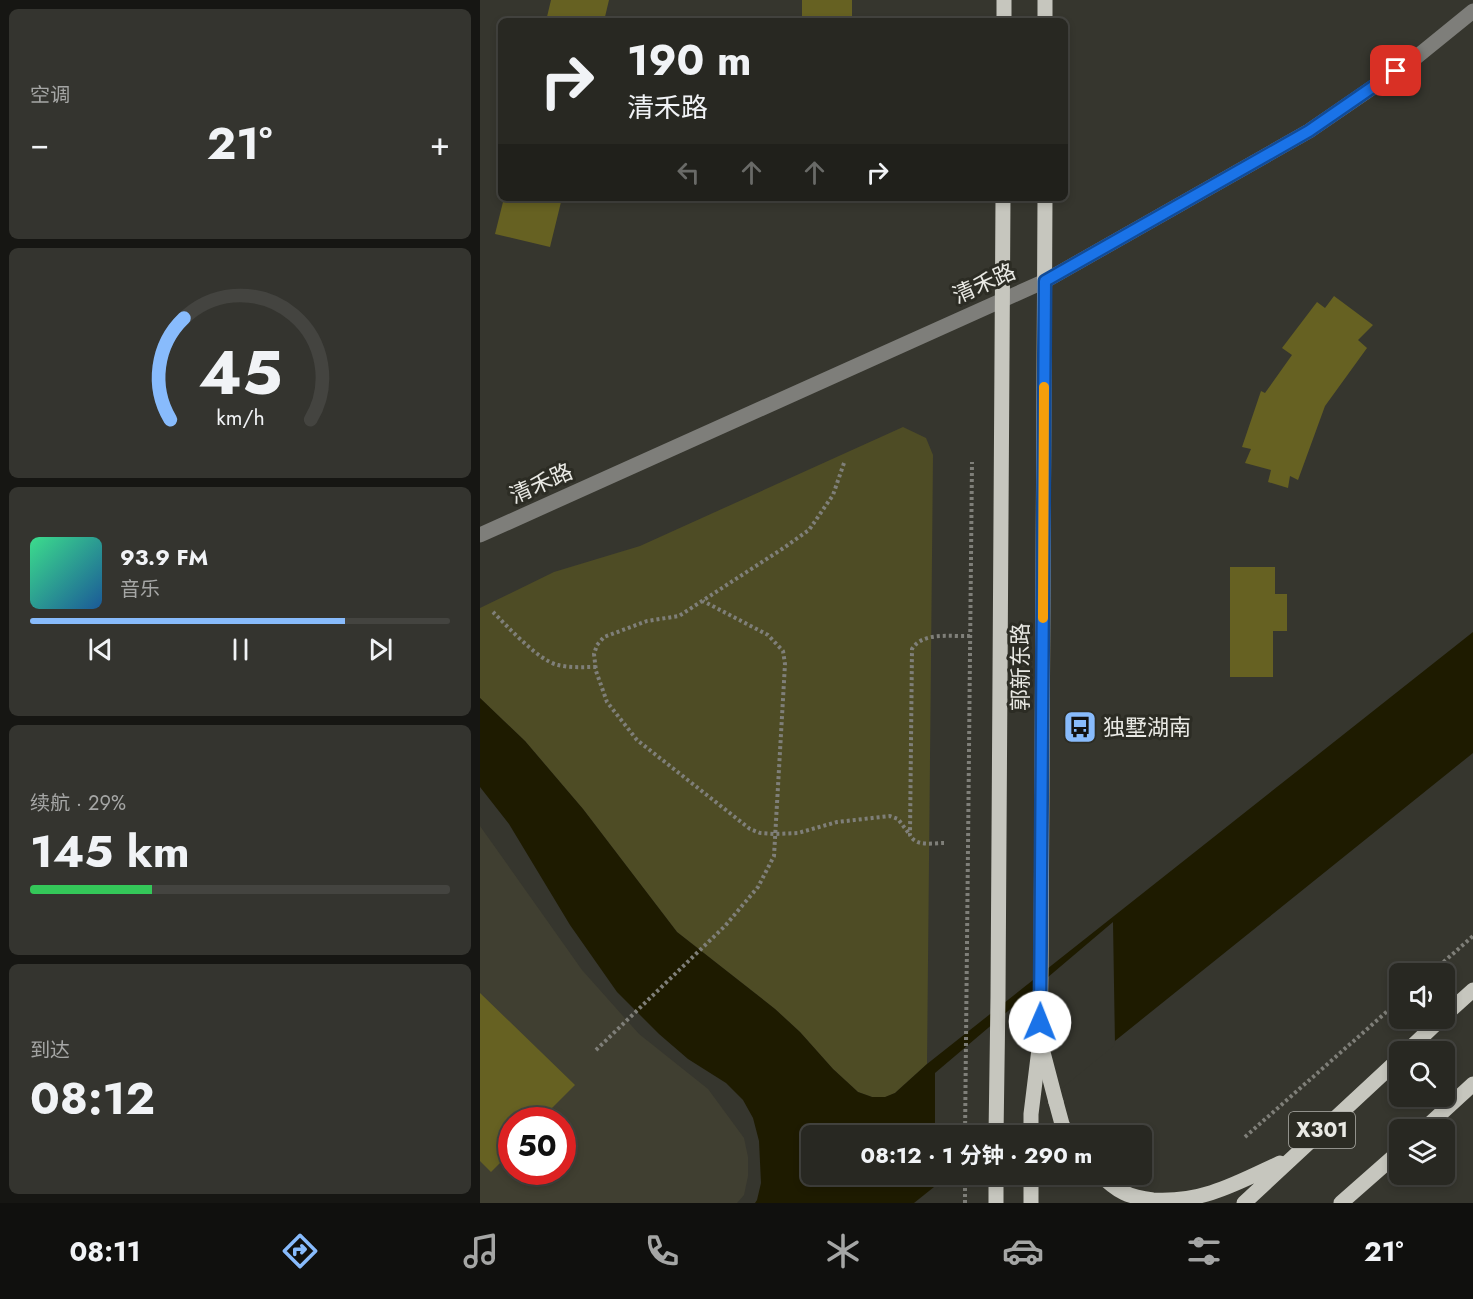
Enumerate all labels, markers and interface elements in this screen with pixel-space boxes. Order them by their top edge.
text: 190 m [627,30,751,91]
icon: right [528,42,606,120]
pin [1370,45,1421,96]
icon: arrive [1379,54,1412,87]
text: 空调 [30,81,70,110]
text: 清禾路 [627,88,708,127]
text: 21° [207,111,272,176]
text: − [30,120,49,167]
text: + [430,120,450,167]
icon: left [672,156,705,189]
icon: ahead [735,156,768,189]
icon: ahead [798,156,831,189]
icon: right [861,156,894,189]
street label: 清禾路 [947,255,1021,311]
text: 45 [198,327,282,417]
text: km/h [216,402,264,433]
street label: 清禾路 [504,455,578,511]
text: 93.9 FM [120,541,208,573]
text: 音乐 [120,575,160,604]
street label: 郭新东路 [1004,623,1036,711]
icon: previous [84,633,117,666]
icon: pause [224,633,257,666]
icon: next [364,633,397,666]
bus stop icon: 独墅湖南 [1062,709,1098,745]
place label: 独墅湖南 [1103,711,1191,743]
text: 续航 · 29% [30,789,126,818]
text: 145 km [30,819,190,884]
map controls [1389,963,1455,1185]
button: sound [1389,963,1455,1029]
position arrow [1008,990,1072,1054]
text: 到达 [30,1036,70,1065]
button: search [1389,1041,1455,1107]
text: 08:12 [30,1066,155,1131]
speed limit sign: 50 [498,1107,576,1185]
road number: X301 [1289,1112,1355,1148]
button: layers [1389,1119,1455,1185]
text: 08:12 · 1 分钟 · 290 m [861,1139,1092,1171]
icon: directions [279,1230,321,1272]
icon: music [460,1230,502,1272]
icon: phone [641,1230,683,1272]
icon: climate [822,1230,864,1272]
icon: car [1002,1230,1044,1272]
icon: filters [1183,1230,1225,1272]
text: 08:11 [69,1232,140,1271]
text: 21° [1364,1232,1404,1271]

